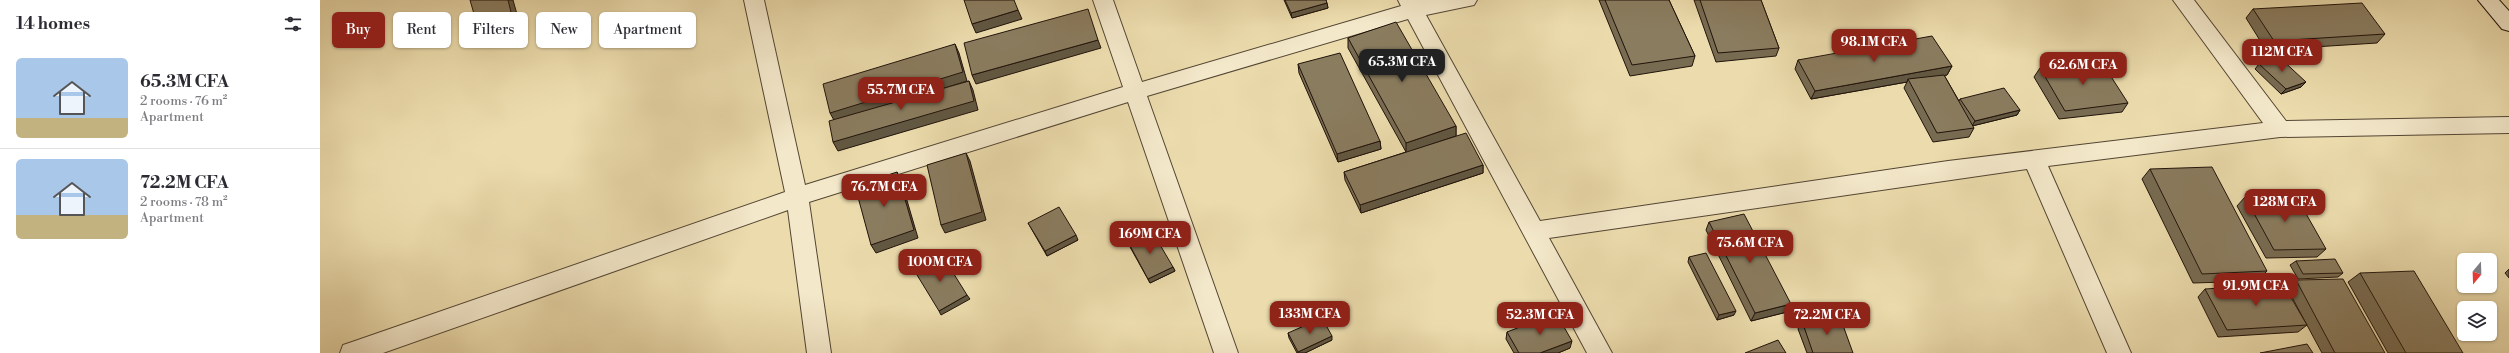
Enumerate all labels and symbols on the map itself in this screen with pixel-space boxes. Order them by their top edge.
pin: 98.1M CFA [1828,29,1920,63]
pin: 112M CFA [2241,39,2323,73]
pin: 65.3M CFA [1356,49,1448,83]
pin: 62.6M CFA [2037,52,2129,86]
pin: 55.7M CFA [855,77,947,111]
pin: 76.7M CFA [838,174,930,208]
pin: 128M CFA [2244,189,2326,223]
pin: 169M CFA [1109,221,1191,255]
pin: 75.6M CFA [1704,230,1796,264]
pin: 100M CFA [899,249,981,283]
north arrow [2457,253,2497,293]
pin: 91.9M CFA [2210,273,2302,307]
pin: 133M CFA [1269,301,1351,335]
pin: 52.3M CFA [1494,302,1586,336]
pin: 72.2M CFA [1781,302,1873,336]

